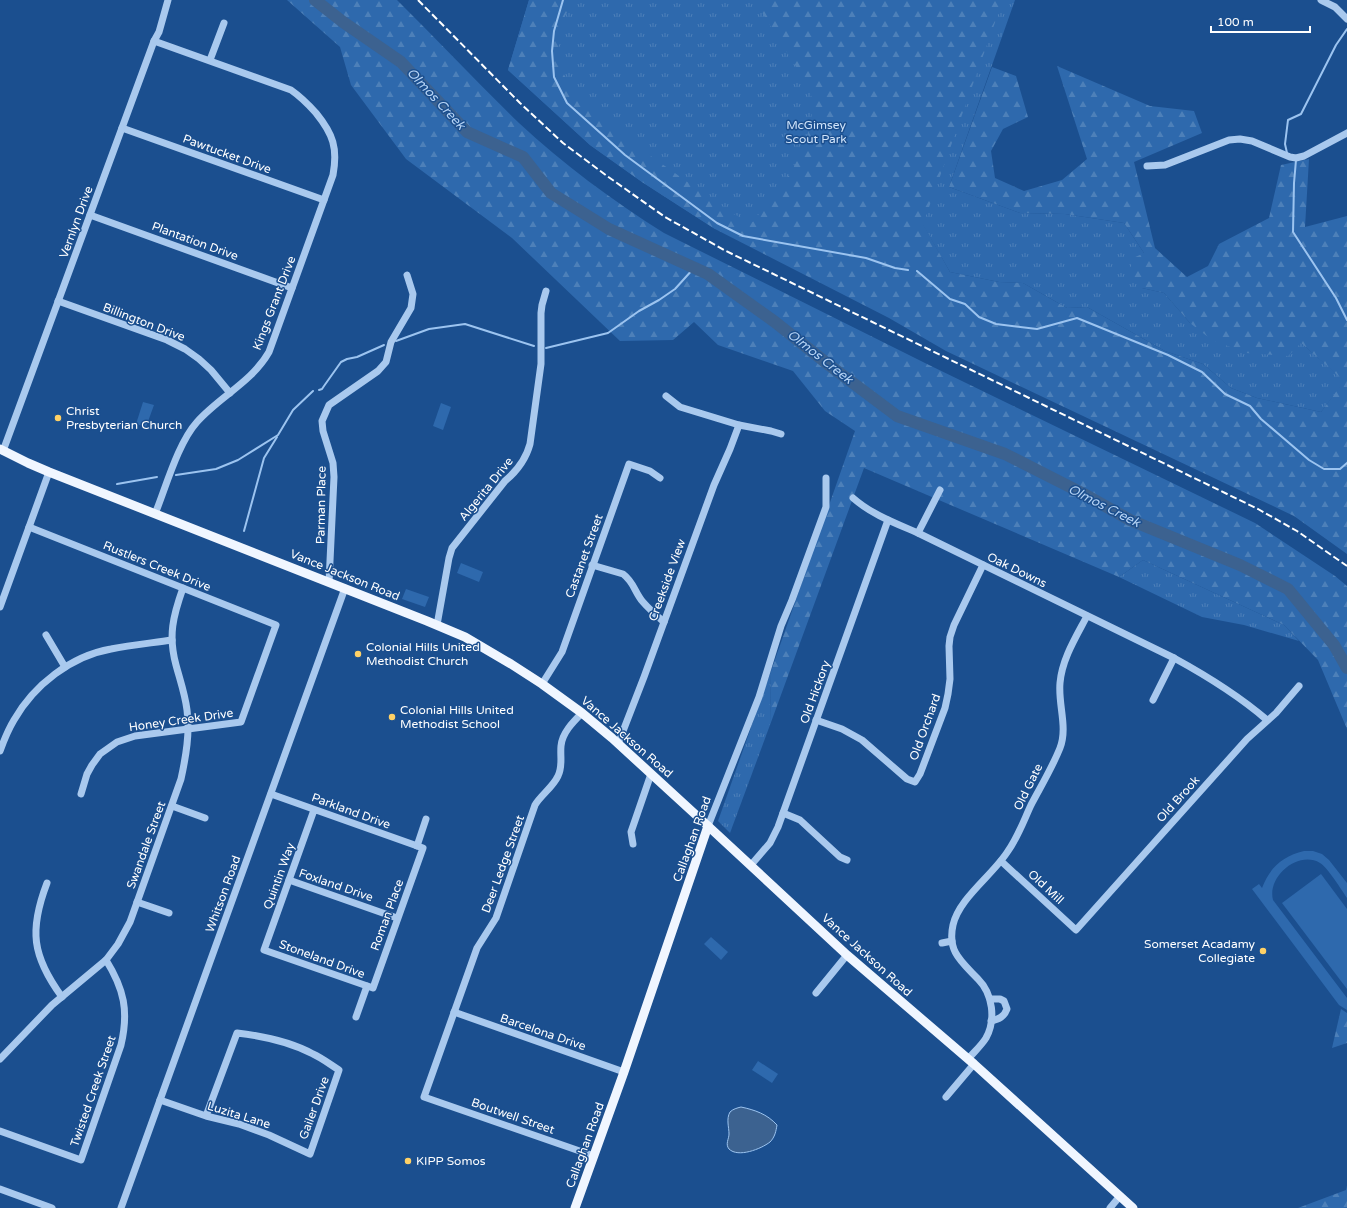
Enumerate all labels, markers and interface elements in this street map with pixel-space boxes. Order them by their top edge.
scale bar [1211,8,1310,34]
text: 100 m [1217,15,1254,29]
water label: Olmos Creek [403,65,469,134]
park label: McGimsey Scout Park [785,118,847,146]
street label: Pawtucket Drive [181,132,273,177]
street label: Vernlyn Drive [56,184,96,260]
street label: Plantation Drive [150,219,240,263]
street label: Kings Grant Drive [250,254,298,352]
street label: Billington Drive [101,300,187,344]
water label: Olmos Creek [784,326,857,388]
place label: Christ Presbyterian Church [66,404,182,432]
marker: Christ Presbyterian Church [53,413,63,423]
street label: Algerita Drive [456,454,516,524]
street label: Parman Place [313,466,329,544]
water label: Olmos Creek [1065,481,1143,531]
street label: Castanet Street [562,512,606,600]
street label: Creekside View [646,537,689,623]
street label: Rustlers Creek Drive [101,538,213,594]
street label: Vance Jackson Road [288,547,402,603]
street label: Oak Downs [985,550,1049,591]
place label: Colonial Hills United Methodist Church [366,640,480,668]
marker: Colonial Hills United Methodist Church [353,649,363,659]
street label: Old Hickory [797,658,833,726]
street label: Old Orchard [906,692,944,762]
street label: Vance Jackson Road [578,693,676,781]
place label: Colonial Hills United Methodist School [400,703,514,731]
street label: Honey Creek Drive [128,706,234,734]
marker: Colonial Hills United Methodist School [387,712,397,722]
street label: Old Gate [1011,761,1045,813]
street label: Old Brook [1154,773,1203,825]
street label: Parkland Drive [310,790,393,832]
street label: Callaghan Road [670,794,714,884]
street label: Swandale Street [124,799,168,891]
street label: Deer Ledge Street [479,813,527,915]
street label: Quintin Way [260,840,298,911]
street label: Whitson Road [203,854,243,934]
street label: Foxland Drive [297,866,375,904]
street label: Old Mill [1025,867,1067,907]
street label: Roman Place [368,877,406,953]
street label: Vance Jackson Road [819,911,915,999]
street label: Stoneland Drive [277,937,367,981]
place label: Somerset Acadamy Collegiate [1144,937,1256,965]
marker: Somerset Acadamy Collegiate [1258,946,1268,956]
street label: Barcelona Drive [498,1011,588,1053]
street label: Twisted Creek Street [67,1033,119,1149]
street label: Gailer Drive [296,1074,332,1141]
street label: Boutwell Street [470,1095,557,1137]
street label: Luzita Lane [206,1099,273,1131]
street label: Callaghan Road [563,1100,607,1190]
place label: KIPP Somos [416,1154,486,1168]
marker: KIPP Somos [403,1156,413,1166]

